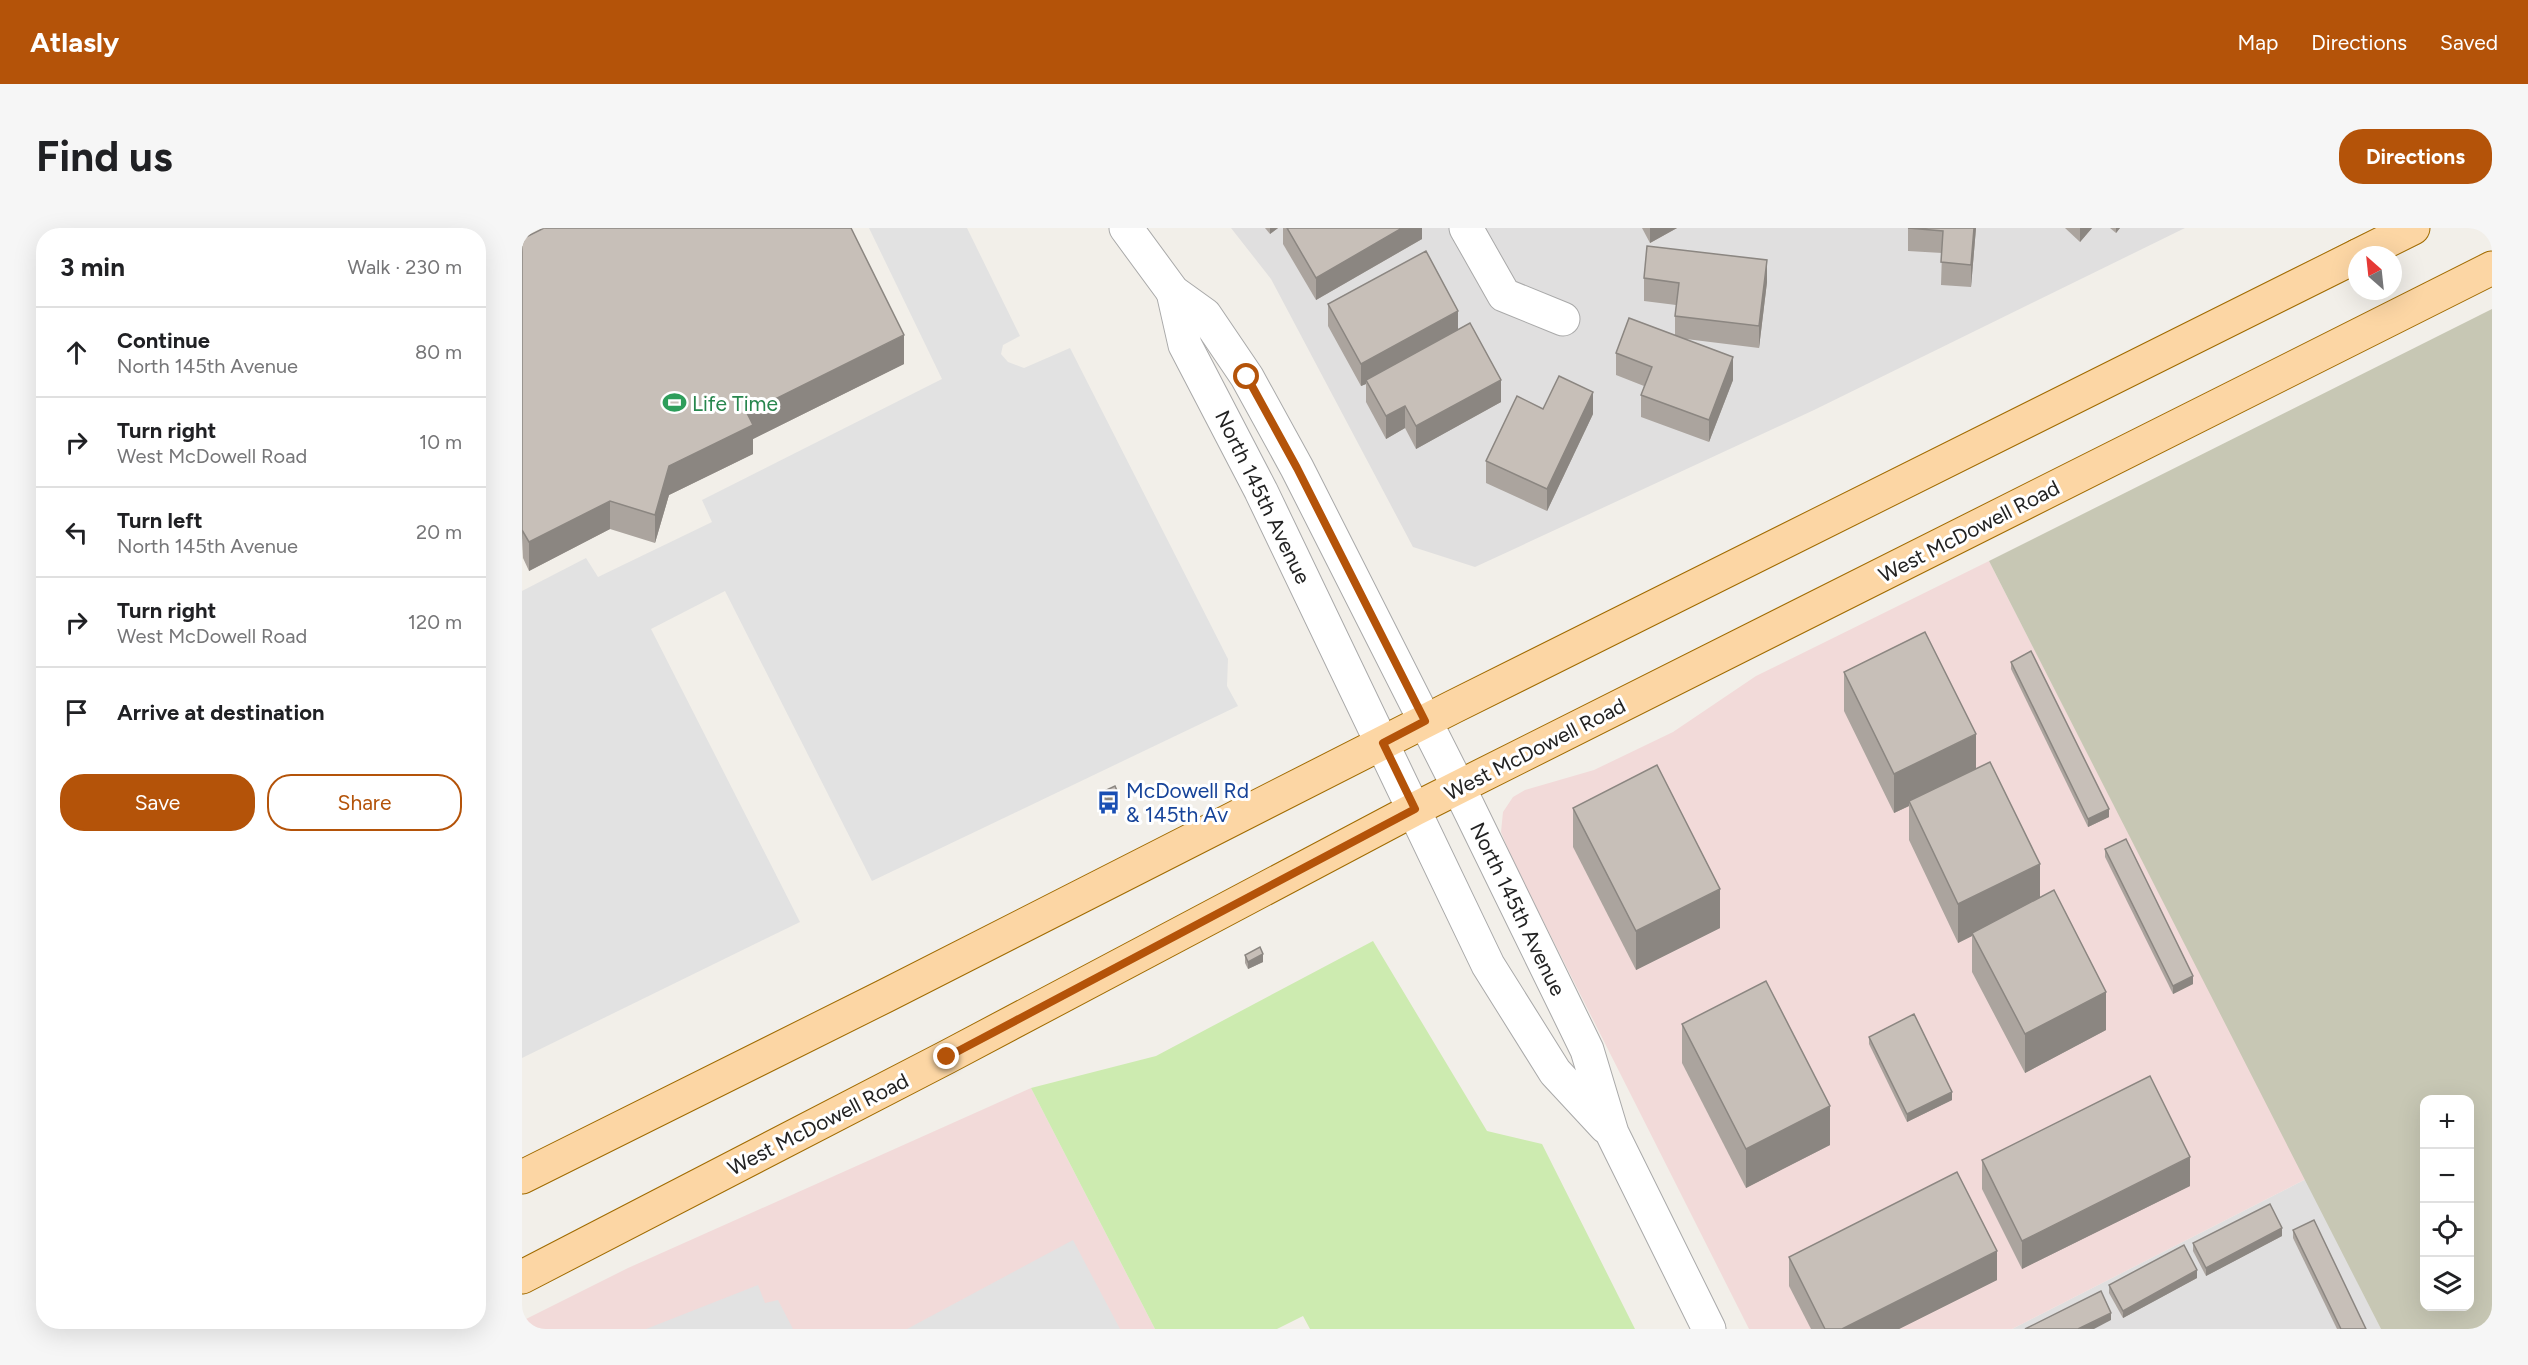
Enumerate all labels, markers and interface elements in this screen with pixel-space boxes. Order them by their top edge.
text: Atlasly [30,25,119,59]
text: Map [2237,30,2278,55]
text: Directions [2311,30,2407,55]
text: Saved [2440,30,2498,55]
button: Directions [2339,129,2492,184]
text: Find us [36,131,173,182]
north arrow [2348,246,2402,300]
text: 3 min [60,251,125,283]
text: Walk · 230 m [348,255,462,279]
text: Continue [117,327,210,354]
icon: ahead [60,336,93,369]
text: 80 m [415,340,462,364]
text: North 145th Avenue [117,354,298,378]
route start [1233,363,1259,389]
sports icon: Life Time [661,390,687,416]
place label: Life Time [692,391,778,416]
street label: North 145th Avenue [1210,406,1316,588]
text: Turn right [117,417,216,444]
icon: right [60,426,93,459]
text: 10 m [419,430,462,454]
text: West McDowell Road [117,444,307,468]
street label: West McDowell Road [1874,475,2064,587]
text: Turn left [117,507,203,534]
icon: left [60,516,93,549]
text: 20 m [416,520,462,544]
text: North 145th Avenue [117,534,298,558]
text: Turn right [117,597,216,624]
icon: right [60,606,93,639]
text: 120 m [408,610,462,634]
text: West McDowell Road [117,624,307,648]
street label: West McDowell Road [1440,693,1630,805]
icon: arrive [60,696,93,729]
text: Arrive at destination [117,699,325,726]
button: Save [60,774,255,831]
button: Share [267,774,462,831]
place label: McDowell Rd & 145th Av [1126,778,1249,827]
bus stop icon: McDowell Rd & 145th Av [1095,789,1121,815]
street label: North 145th Avenue [1465,818,1571,1000]
route end [933,1043,959,1069]
street label: West McDowell Road [723,1068,913,1180]
map controls [2420,1095,2474,1311]
button: + [2420,1095,2474,1149]
button: − [2420,1149,2474,1203]
button: locate [2420,1203,2474,1257]
button: layers [2420,1257,2474,1311]

